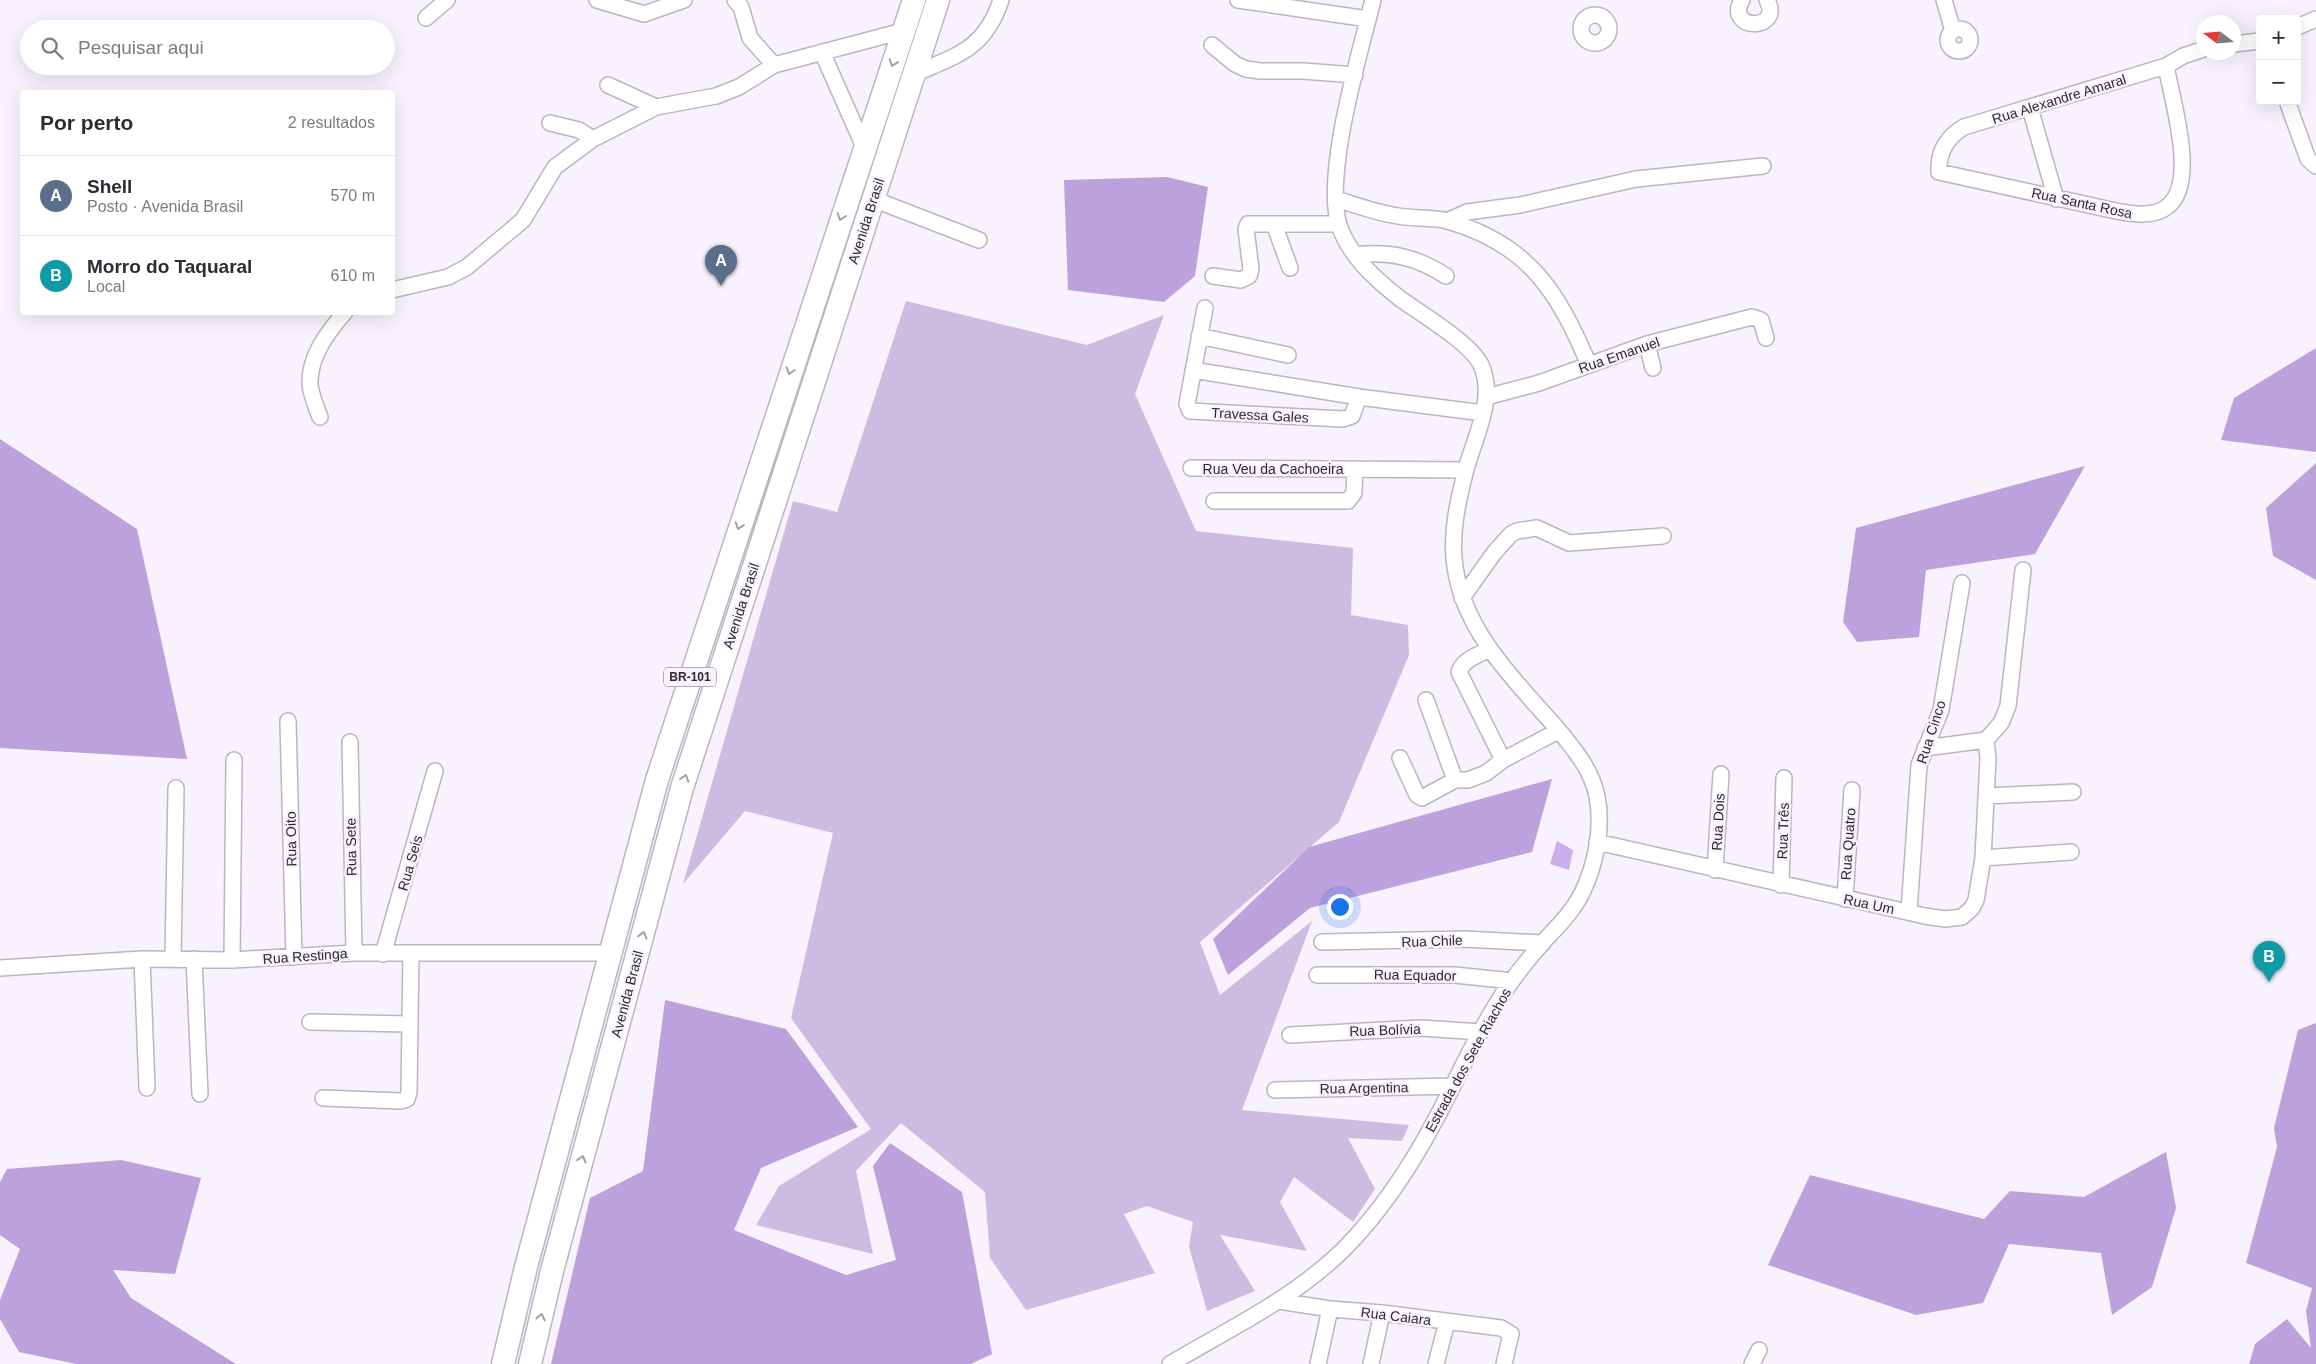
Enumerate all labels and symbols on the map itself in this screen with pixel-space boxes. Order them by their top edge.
north arrow [2196,15,2241,60]
one-way arrow [888,58,898,67]
street label: Rua Alexandre Amaral [1990,71,2128,127]
street label: Avenida Brasil [845,176,887,266]
street label: Rua Santa Rosa [2030,184,2134,222]
one-way arrow [837,212,847,221]
pin: A [705,245,737,286]
street label: Rua Emanuel [1576,334,1662,376]
one-way arrow [785,366,795,375]
street label: Travessa Gales [1211,404,1309,426]
street label: Rua Veu da Cachoeira [1203,461,1344,477]
one-way arrow [735,521,745,529]
street label: Avenida Brasil [720,561,762,651]
road number: BR-101 [664,668,716,686]
street label: Rua Cinco [1913,698,1949,766]
one-way arrow [679,774,689,783]
street label: Rua Dois [1709,793,1727,851]
street label: Rua Três [1774,802,1792,860]
street label: Rua Quatro [1837,807,1859,881]
street label: Rua Oito [283,811,299,867]
street label: Rua Sete [342,817,360,876]
street label: Rua Seis [394,833,426,893]
street label: Rua Um [1842,891,1896,917]
your location [1327,894,1353,920]
one-way arrow [637,930,648,939]
street label: Rua Chile [1401,932,1463,950]
pin: B [2253,941,2285,982]
street label: Rua Restinga [262,945,348,967]
street label: Avenida Brasil [608,949,646,1039]
street label: Rua Equador [1374,966,1457,984]
street label: Estrada dos Sete Riachos [1422,985,1514,1135]
street label: Rua Bolívia [1349,1021,1421,1039]
street label: Rua Argentina [1319,1079,1409,1097]
one-way arrow [576,1155,587,1164]
street label: Rua Caiara [1360,1304,1432,1328]
one-way arrow [535,1312,546,1321]

